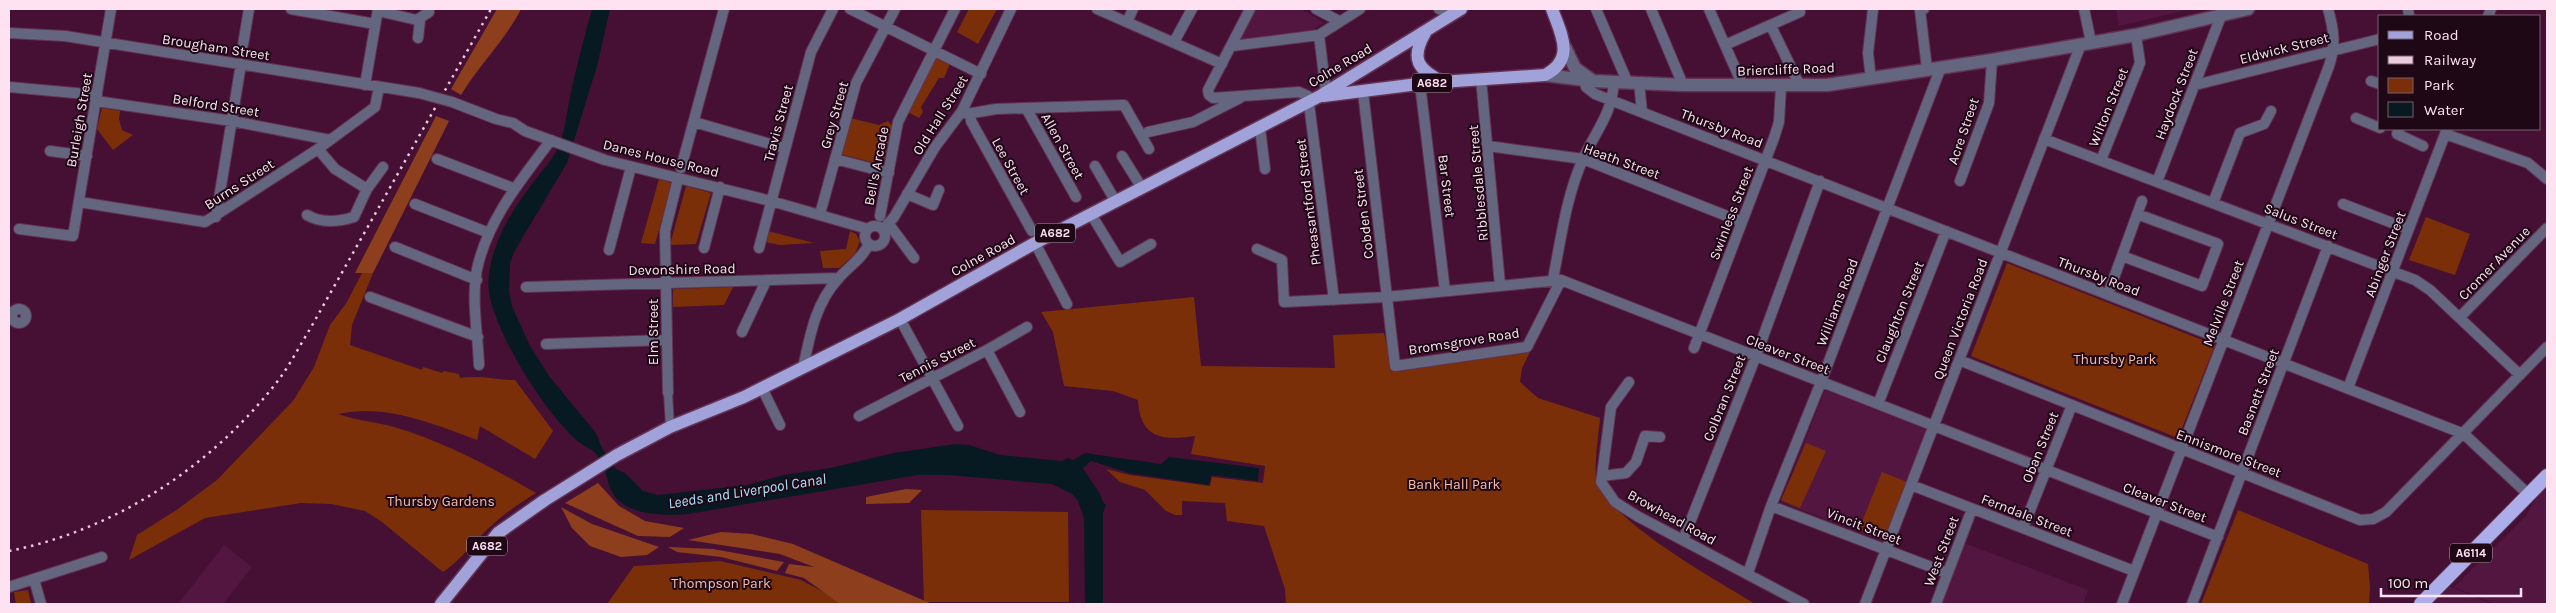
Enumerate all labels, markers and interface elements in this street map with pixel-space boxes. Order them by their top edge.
legend [2378,15,2541,130]
text: Road [2424,26,2459,44]
street label: Eldwick Street [2238,29,2330,68]
street label: Brougham Street [161,31,271,64]
street label: Colne Road [1305,40,1375,91]
street label: Haydock Street [2151,46,2202,142]
text: Railway [2424,51,2476,69]
street label: Briercliffe Road [1737,59,1835,80]
street label: Wilton Street [2085,65,2132,149]
street label: Burleigh Street [63,72,96,169]
street label: Old Hall Street [909,72,972,158]
road number: A682 [1412,74,1452,92]
text: Park [2424,76,2454,94]
street label: Grey Street [817,79,852,151]
street label: Travis Street [760,83,797,164]
street label: Belford Street [171,90,260,121]
street label: Acre Street [1944,96,1983,167]
text: Water [2424,101,2465,119]
street label: Thursby Road [1678,105,1765,152]
street label: Allen Street [1037,110,1088,182]
street label: Ribblesdale Street [1465,124,1492,242]
street label: Bell's Arcade [861,125,892,207]
street label: Lee Street [988,135,1033,198]
street label: Danes House Road [601,136,721,181]
street label: Pheasantford Street [1292,138,1325,266]
street label: Heath Street [1581,140,1662,183]
street label: Bar Street [1434,154,1459,218]
street label: Burns Street [201,156,277,213]
street label: Swinless Street [1706,164,1757,262]
street label: Cobden Street [1350,168,1377,260]
street label: Salus Street [2262,200,2340,243]
street label: Abinger Street [2361,209,2410,300]
street label: Cromer Avenue [2455,223,2534,304]
road number: A682 [1035,224,1075,242]
street label: Colne Road [948,231,1019,280]
street label: Thursby Road [2055,253,2142,300]
street label: Williams Road [1813,256,1862,348]
street label: Queen Victoria Road [1930,256,1991,382]
street label: Melville Street [2199,258,2248,349]
street label: Claughton Street [1871,259,1928,366]
street label: Devonshire Road [628,260,736,279]
street label: Elm Street [645,299,662,365]
street label: Bromsgrove Road [1407,324,1521,359]
street label: Cleaver Street [1743,331,1832,378]
street label: Tennis Street [896,334,978,387]
street label: Basnett Street [2234,346,2283,438]
park label: Thursby Park [2074,351,2157,368]
street label: Colbran Street [1699,353,1749,444]
street label: Oban Street [2018,409,2062,485]
street label: Ennismore Street [2174,426,2284,481]
water label: Leeds and Liverpool Canal [667,470,828,512]
park label: Bank Hall Park [1408,476,1500,493]
street label: Cleaver Street [2120,479,2209,526]
street label: Browhead Road [1624,486,1719,549]
street label: Ferndale Street [1979,490,2075,541]
park label: Thursby Gardens [387,493,495,510]
street label: Vincit Street [1824,504,1904,549]
street label: West Street [1920,514,1963,589]
road number: A682 [467,536,507,556]
road number: A6114 [2450,544,2492,562]
scale bar [2381,566,2521,598]
text: 100 m [2388,574,2428,592]
park label: Thompson Park [671,575,771,592]

